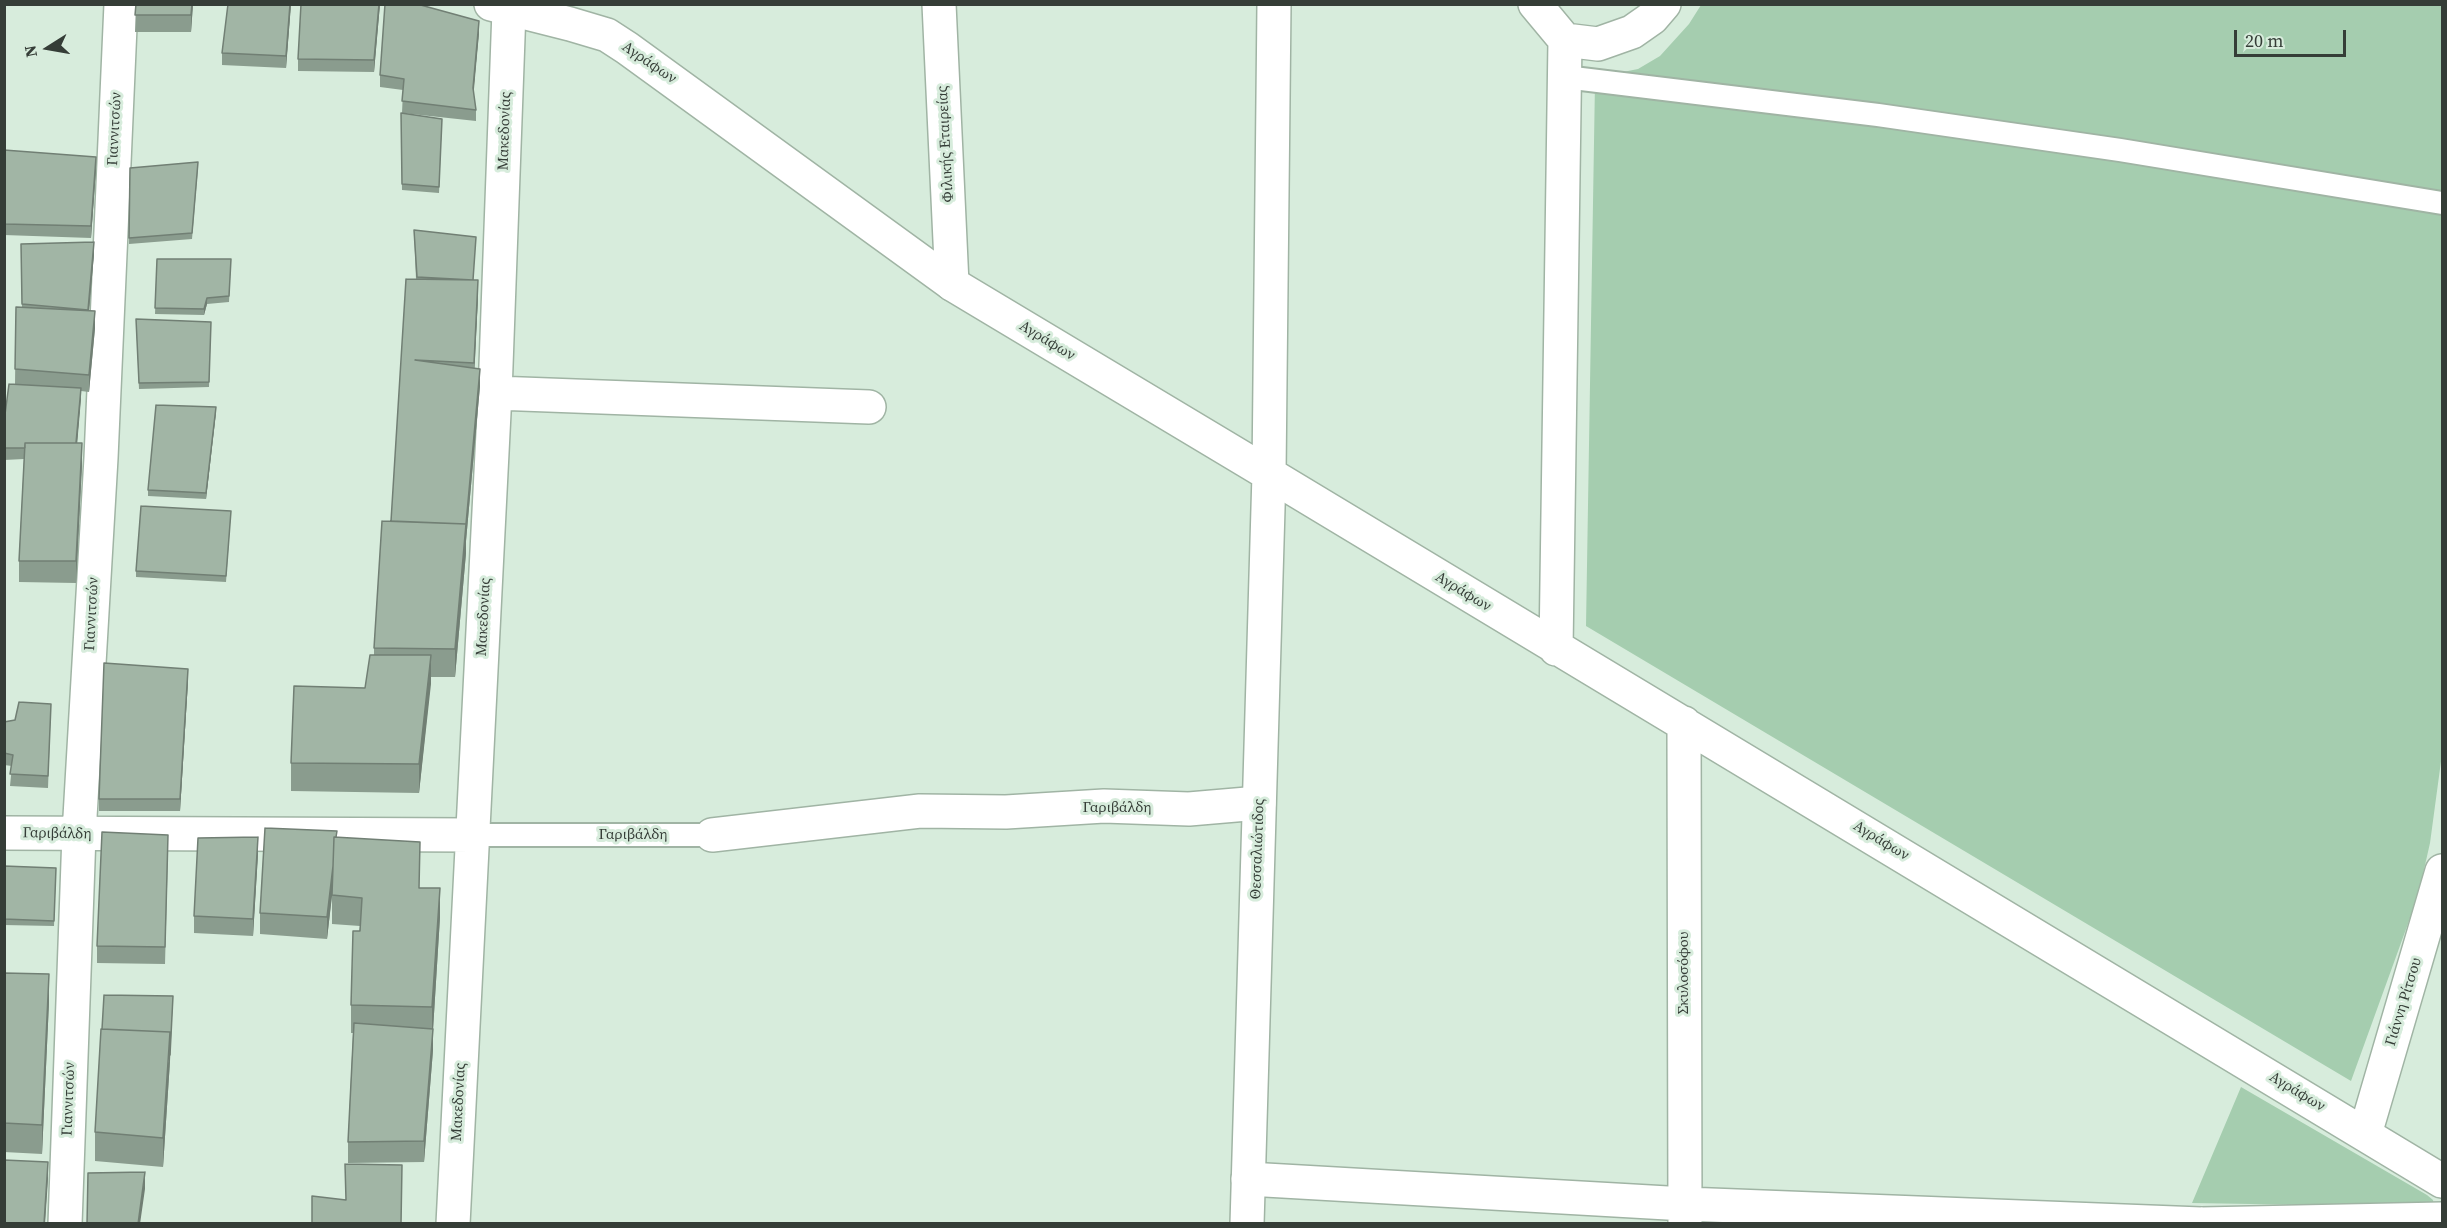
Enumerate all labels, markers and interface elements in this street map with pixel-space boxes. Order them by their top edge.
north arrow [18,18,78,78]
scale bar [2237,18,2350,56]
text: 20 m [2245,28,2283,53]
street label: Αγράφων [618,38,680,88]
text: N [18,44,42,59]
street label: Φιλικής Εταιρείας [934,85,958,203]
street label: Μακεδονίας [495,91,515,171]
street label: Γιαννιτσών [104,92,126,166]
street label: Αγράφων [1016,317,1078,365]
street label: Αγράφων [1432,568,1494,616]
street label: Γιαννιτσών [81,577,103,651]
street label: Μακεδονίας [473,577,495,657]
street label: Θεσσαλιώτιδος [1247,798,1269,900]
street label: Γαριβάλδη [1082,799,1152,817]
street label: Αγράφων [1850,817,1912,865]
street label: Γαριβάλδη [22,824,92,844]
street label: Γαριβάλδη [598,826,668,844]
street label: Σκυλοσόφου [1675,932,1693,1014]
street label: Γιάννη Ρίτσου [2382,956,2426,1048]
street label: Γιαννιτσών [59,1062,79,1136]
street label: Μακεδονίας [448,1062,470,1142]
street label: Αγράφων [2266,1068,2328,1116]

